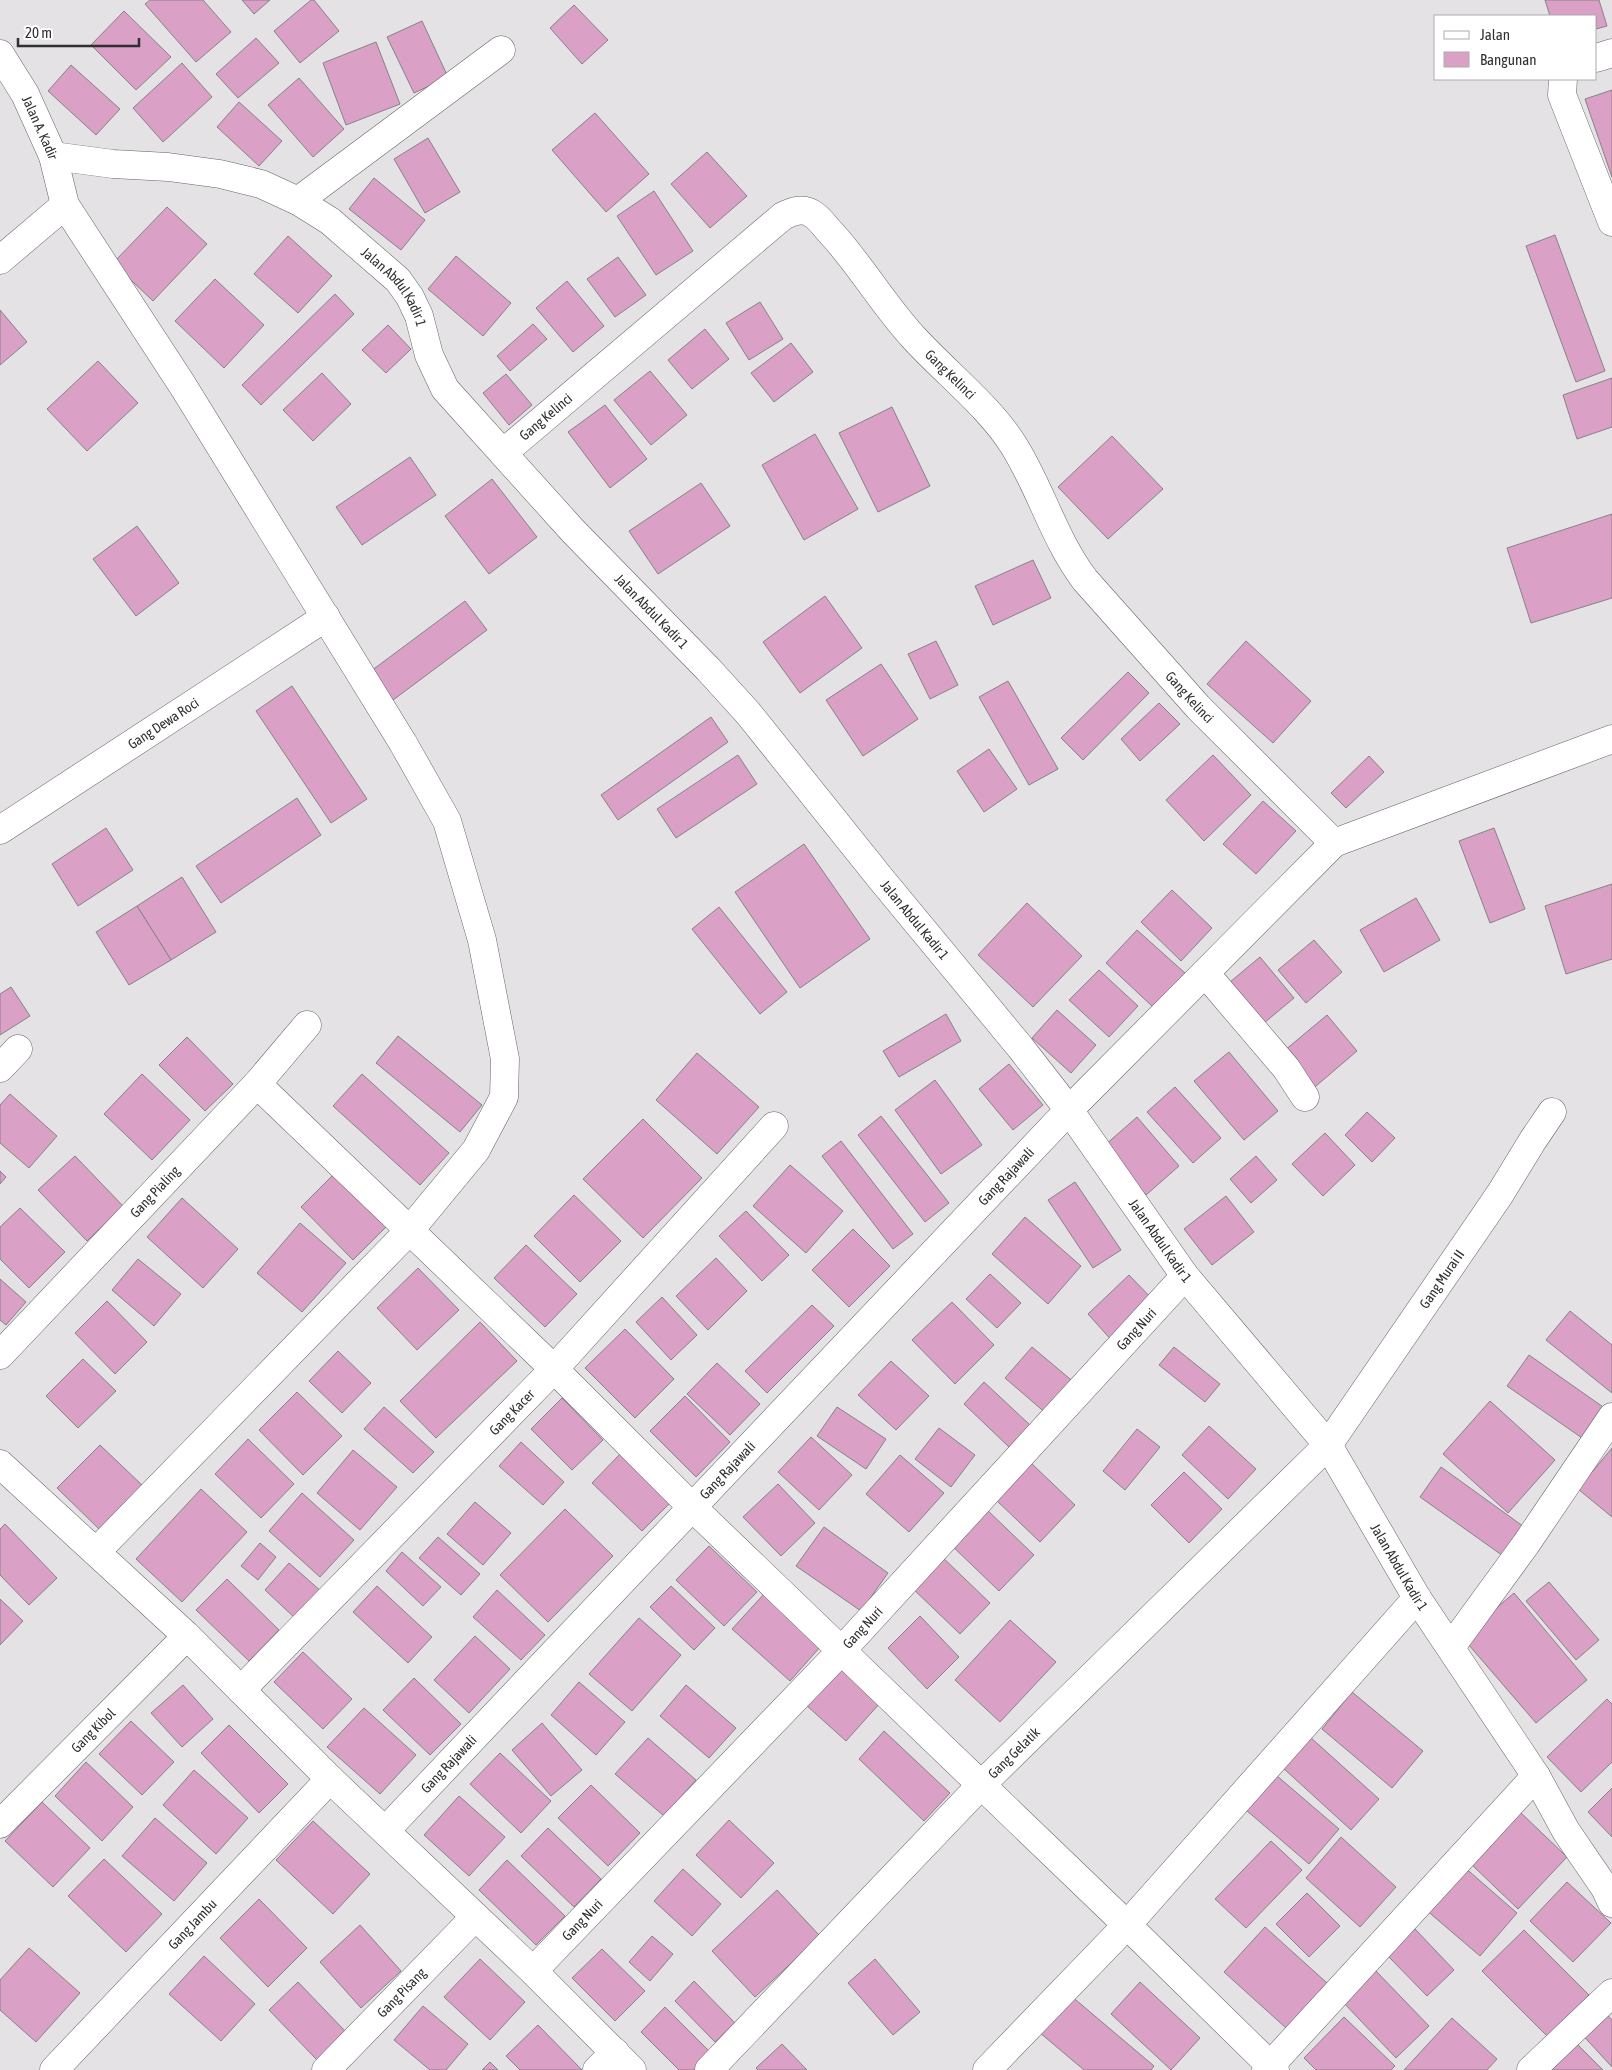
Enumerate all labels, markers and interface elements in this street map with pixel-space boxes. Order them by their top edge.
scale bar [18,15,139,47]
legend [1434,15,1597,80]
text: 20 m [25,24,52,41]
text: Jalan [1480,26,1510,43]
text: Bangunan [1480,51,1537,68]
street label: Jalan A. Kadir [19,93,62,162]
street label: Jalan Abdul Kadir 1 [358,244,429,328]
street label: Gang Kelinci [922,346,979,402]
street label: Gang Kelinci [516,390,575,444]
street label: Jalan Abdul Kadir 1 [612,571,692,652]
street label: Gang Kelinci [1162,668,1217,726]
street label: Gang Dewa Roci [125,694,202,752]
street label: Jalan Abdul Kadir 1 [877,877,952,963]
street label: Gang Rajawali [975,1144,1037,1209]
street label: Gang Pialing [127,1163,183,1221]
street label: Jalan Abdul Kadir 1 [1126,1196,1195,1286]
street label: Gang Murai II [1416,1247,1467,1311]
street label: Gang Nuri [1113,1305,1159,1353]
street label: Gang Kacer [486,1385,538,1438]
street label: Gang Rajawali [696,1438,759,1502]
street label: Jalan Abdul Kadir 1 [1368,1521,1431,1614]
street label: Gang Nuri [839,1603,886,1652]
street label: Gang Kibol [68,1705,119,1756]
street label: Gang Gelatik [985,1724,1043,1782]
street label: Gang Rajawali [417,1732,480,1796]
street label: Gang Jambu [165,1896,220,1953]
street label: Gang Nuri [559,1896,606,1944]
street label: Gang Pisang [374,1965,429,2021]

